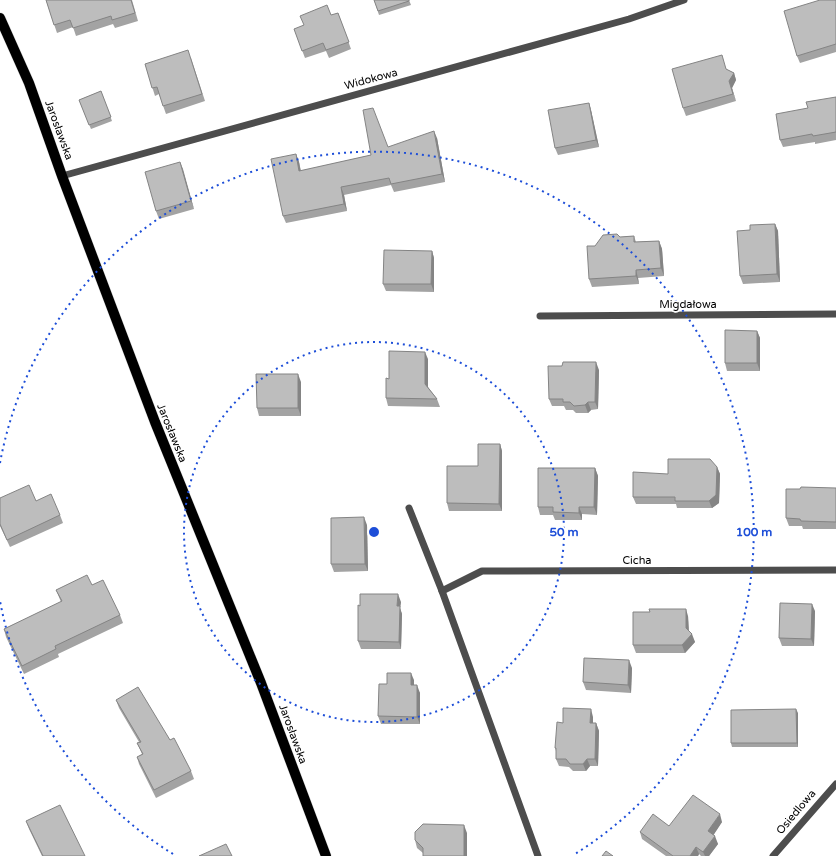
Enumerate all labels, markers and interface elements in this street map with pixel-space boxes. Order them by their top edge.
street label: Widokowa [343,66,399,92]
street label: Jarosławska [42,98,76,162]
street label: Migdałowa [659,298,717,311]
street label: Jarosławska [154,402,190,464]
centre of rings [367,525,381,539]
text: 50 m [549,525,579,539]
text: 100 m [736,525,772,539]
street label: Cicha [622,554,652,567]
street label: Jarosławska [276,702,310,766]
street label: Osiedlowa [774,787,818,837]

